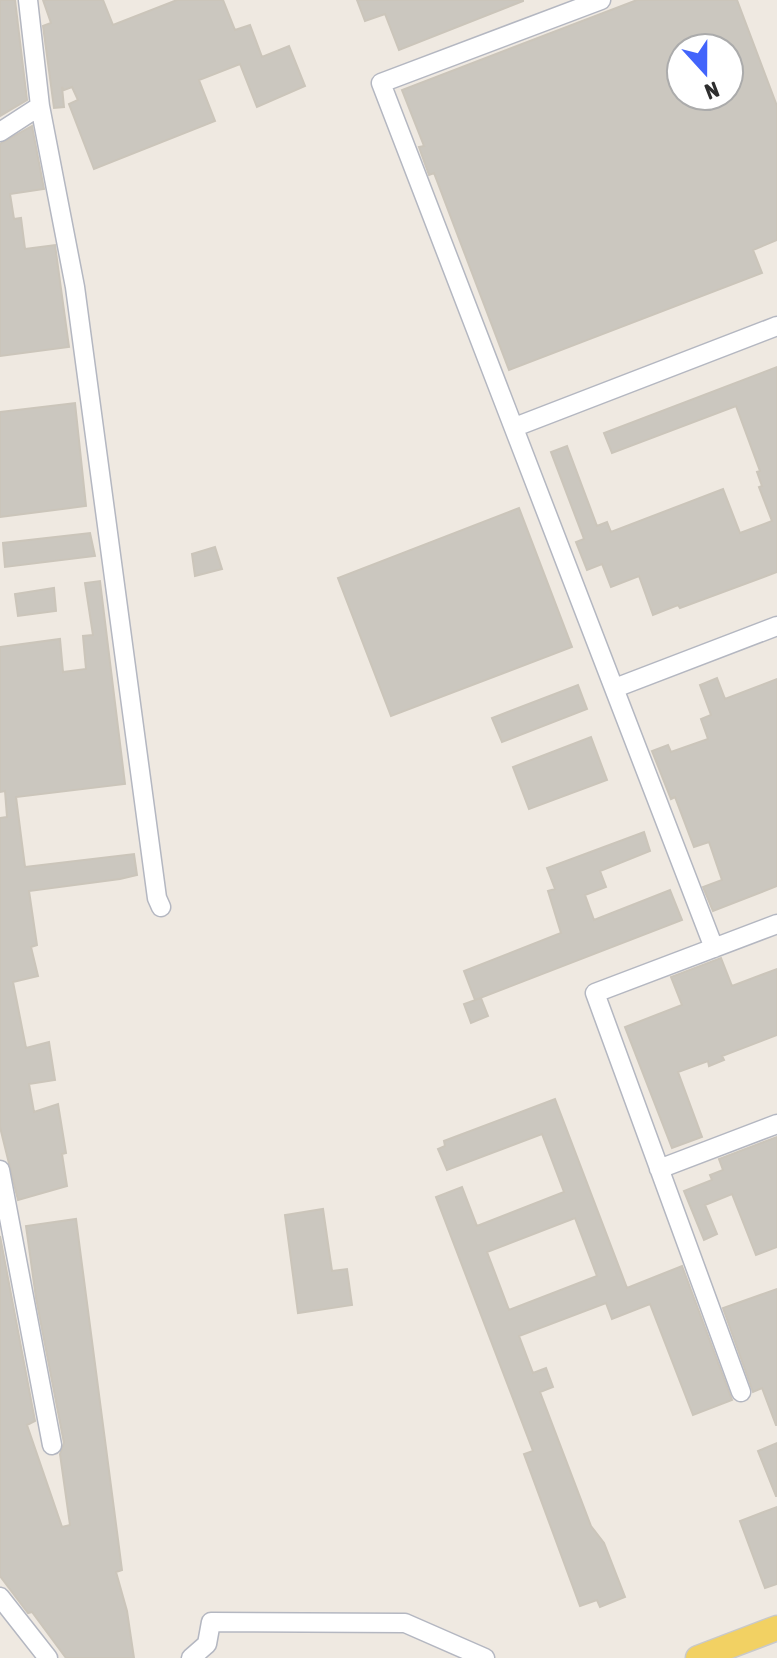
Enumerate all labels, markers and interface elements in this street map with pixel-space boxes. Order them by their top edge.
north arrow [665,32,745,112]
text: N [701,76,723,105]

